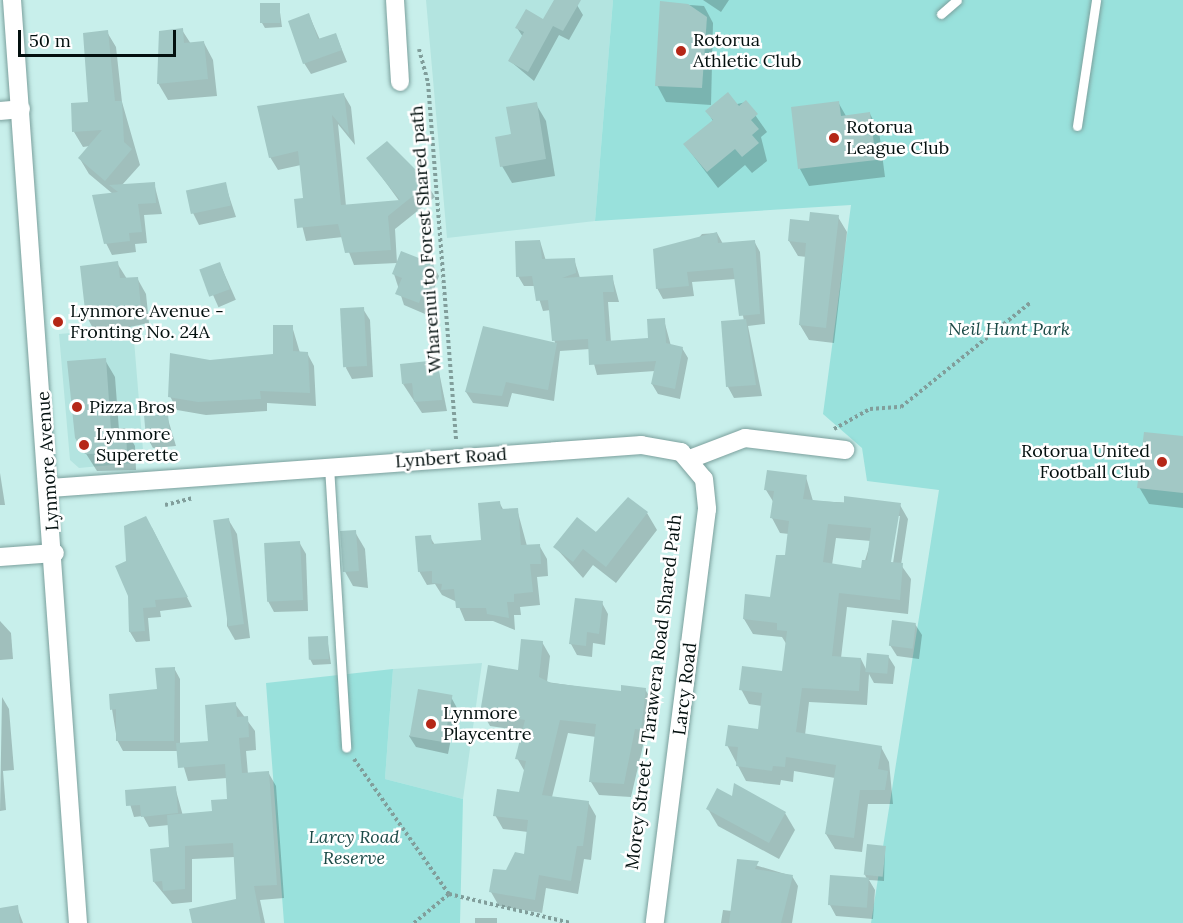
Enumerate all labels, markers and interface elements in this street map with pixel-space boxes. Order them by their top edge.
scale bar [21,18,178,56]
text: 50 m [29,29,71,52]
place label: Rotorua Athletic Club [693,30,801,72]
marker: Rotorua Athletic Club [674,44,688,58]
street label: Wharenui to Forest Shared path [406,105,446,373]
place label: Rotorua League Club [846,117,949,160]
marker: Rotorua League Club [827,131,841,145]
place label: Lynmore Avenue - Fronting No. 24A [70,301,224,344]
marker: Lynmore Avenue - Fronting No. 24A [51,315,65,329]
park label: Neil Hunt Park [948,318,1070,340]
street label: Lynmore Avenue [32,390,64,532]
place label: Pizza Bros [89,396,175,418]
marker: Pizza Bros [70,400,84,414]
place label: Lynmore Superette [96,424,179,466]
marker: Lynmore Superette [77,438,91,452]
place label: Rotorua United Football Club [1021,441,1150,484]
street label: Lynbert Road [394,443,508,473]
marker: Rotorua United Football Club [1155,455,1169,469]
street label: Morey Street - Tarawera Road Shared Path [621,513,687,871]
street label: Larcy Road [669,641,701,737]
place label: Lynmore Playcentre [443,703,532,746]
marker: Lynmore Playcentre [424,717,438,731]
park label: Larcy Road Reserve [308,827,400,870]

